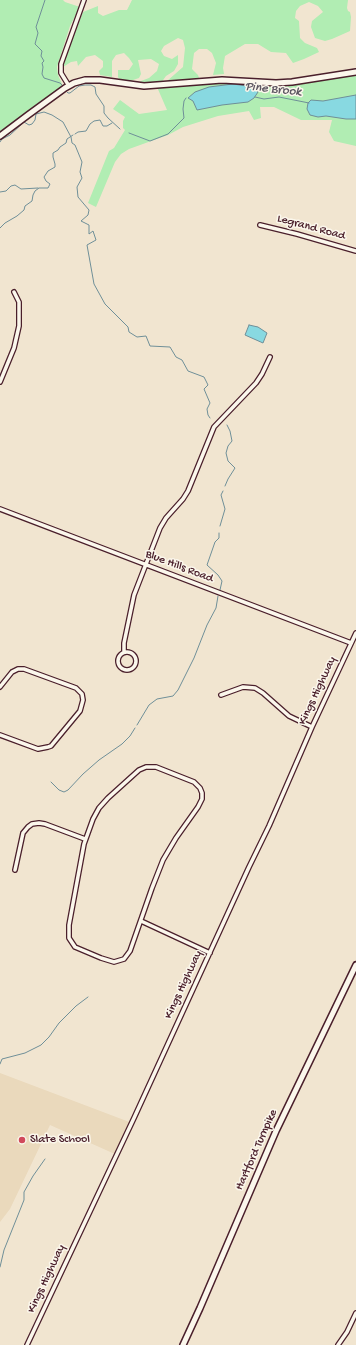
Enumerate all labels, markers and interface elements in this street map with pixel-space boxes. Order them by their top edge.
water label: Pine Brook [244,79,302,101]
street label: Legrand Road [275,212,347,244]
street label: Blue Hills Road [143,547,215,587]
street label: Kings Highway [296,655,340,727]
street label: Kings Highway [162,949,206,1021]
street label: Hartford Turnpike [233,1107,281,1193]
place label: Slate School [30,1133,90,1147]
marker: Slate School [17,1135,27,1145]
street label: Kings Highway [25,1243,69,1315]

